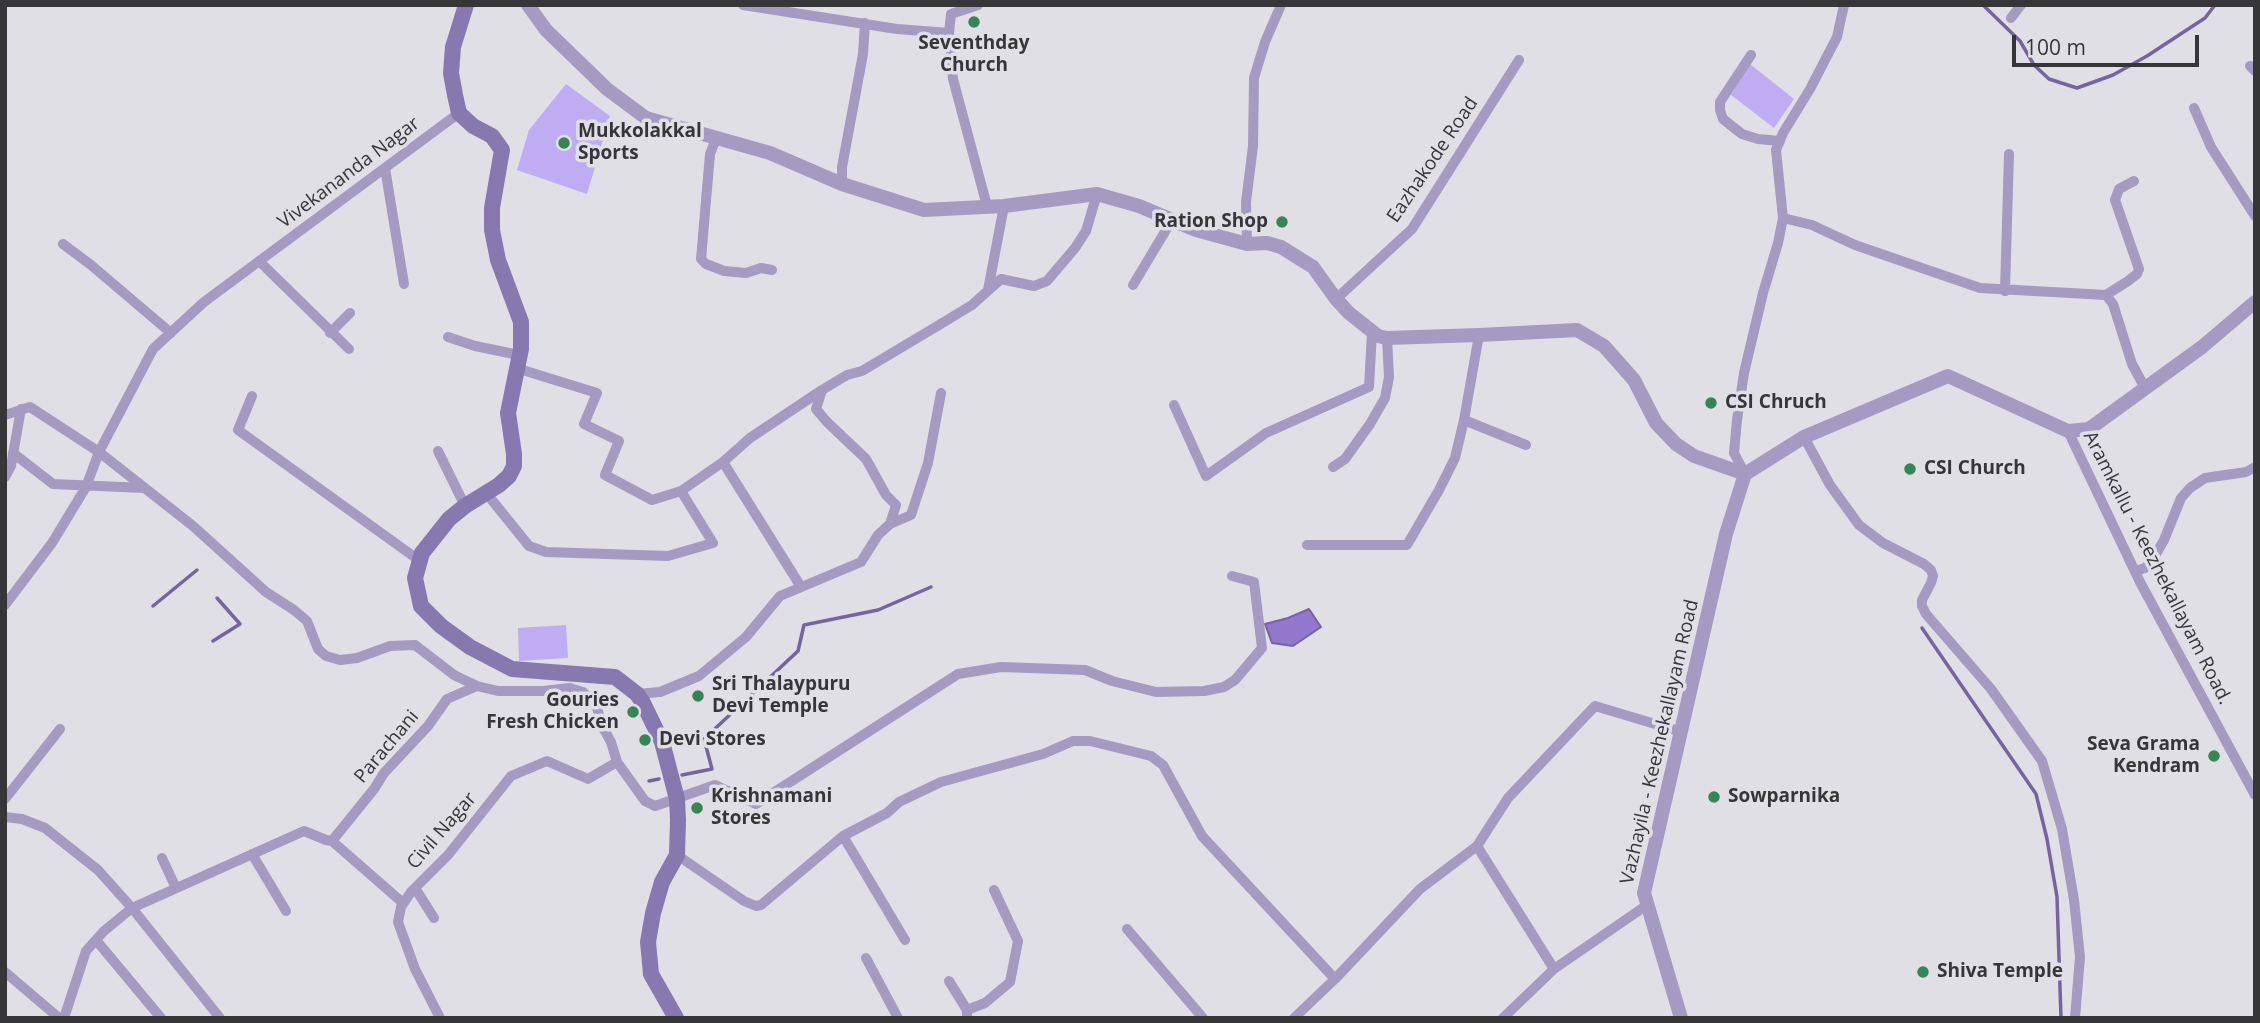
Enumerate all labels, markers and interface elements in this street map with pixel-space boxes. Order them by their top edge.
marker: Seventhday Church [966,14,982,30]
scale bar [2015,21,2202,65]
place label: Seventhday Church [918,33,1030,77]
text: 100 m [2025,33,2086,61]
street label: Eazhakode Road [1383,93,1483,227]
street label: Vivekananda Nagar [274,112,424,234]
place label: Mukkolakkal Sports [578,121,702,165]
marker: Mukkolakkal Sports [556,135,572,151]
place label: Ration Shop [1154,211,1268,233]
marker: Ration Shop [1274,214,1290,230]
place label: CSI Chruch [1725,392,1827,414]
marker: CSI Chruch [1703,395,1719,411]
street label: Aramkallu - Keezhekallayam Road. [2078,428,2236,708]
place label: CSI Church [1924,458,2026,480]
marker: CSI Church [1902,461,1918,477]
street label: Vazhayila - Keezhekallayam Road [1616,597,1704,887]
place label: Sri Thalaypuru Devi Temple [712,674,851,718]
marker: Sri Thalaypuru Devi Temple [690,688,706,704]
place label: Gouries Fresh Chicken [486,690,619,734]
marker: Gouries Fresh Chicken [625,704,641,720]
street label: Parachani [350,706,424,788]
place label: Devi Stores [659,729,766,751]
marker: Devi Stores [637,732,653,748]
place label: Seva Grama Kendram [2087,734,2200,778]
marker: Seva Grama Kendram [2206,748,2222,764]
place label: Krishnamani Stores [711,786,832,830]
place label: Sowparnika [1728,786,1840,808]
street label: Civil Nagar [402,788,482,874]
marker: Sowparnika [1706,789,1722,805]
marker: Krishnamani Stores [689,800,705,816]
place label: Shiva Temple [1937,961,2063,983]
marker: Shiva Temple [1915,964,1931,980]

